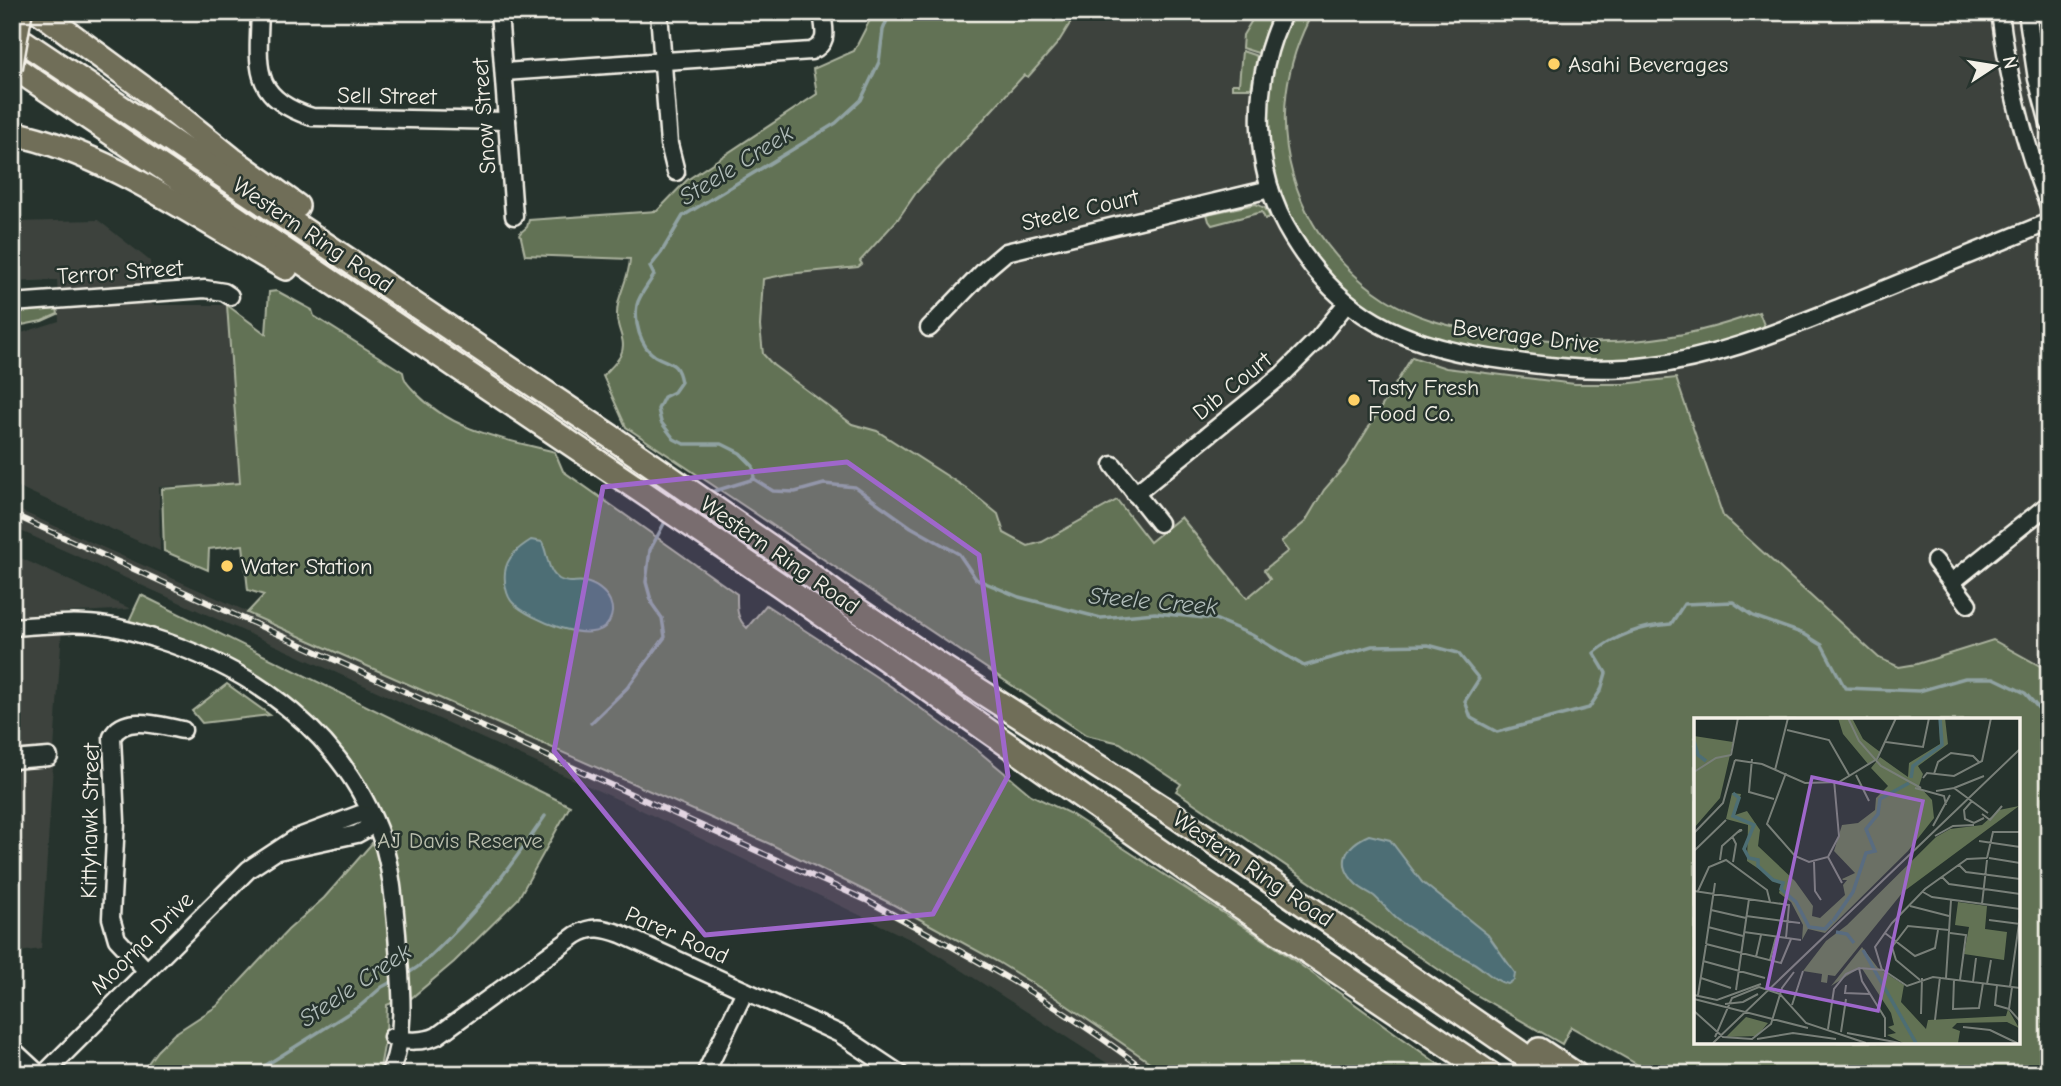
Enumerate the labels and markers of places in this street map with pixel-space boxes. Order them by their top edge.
place label: Asahi Beverages [1568,51,1728,78]
marker: Asahi Beverages [1546,56,1562,72]
place label: Tasty Fresh Food Co. [1368,374,1479,427]
marker: Tasty Fresh Food Co. [1346,392,1362,408]
place label: Water Station [241,553,373,580]
marker: Water Station [219,558,235,574]

